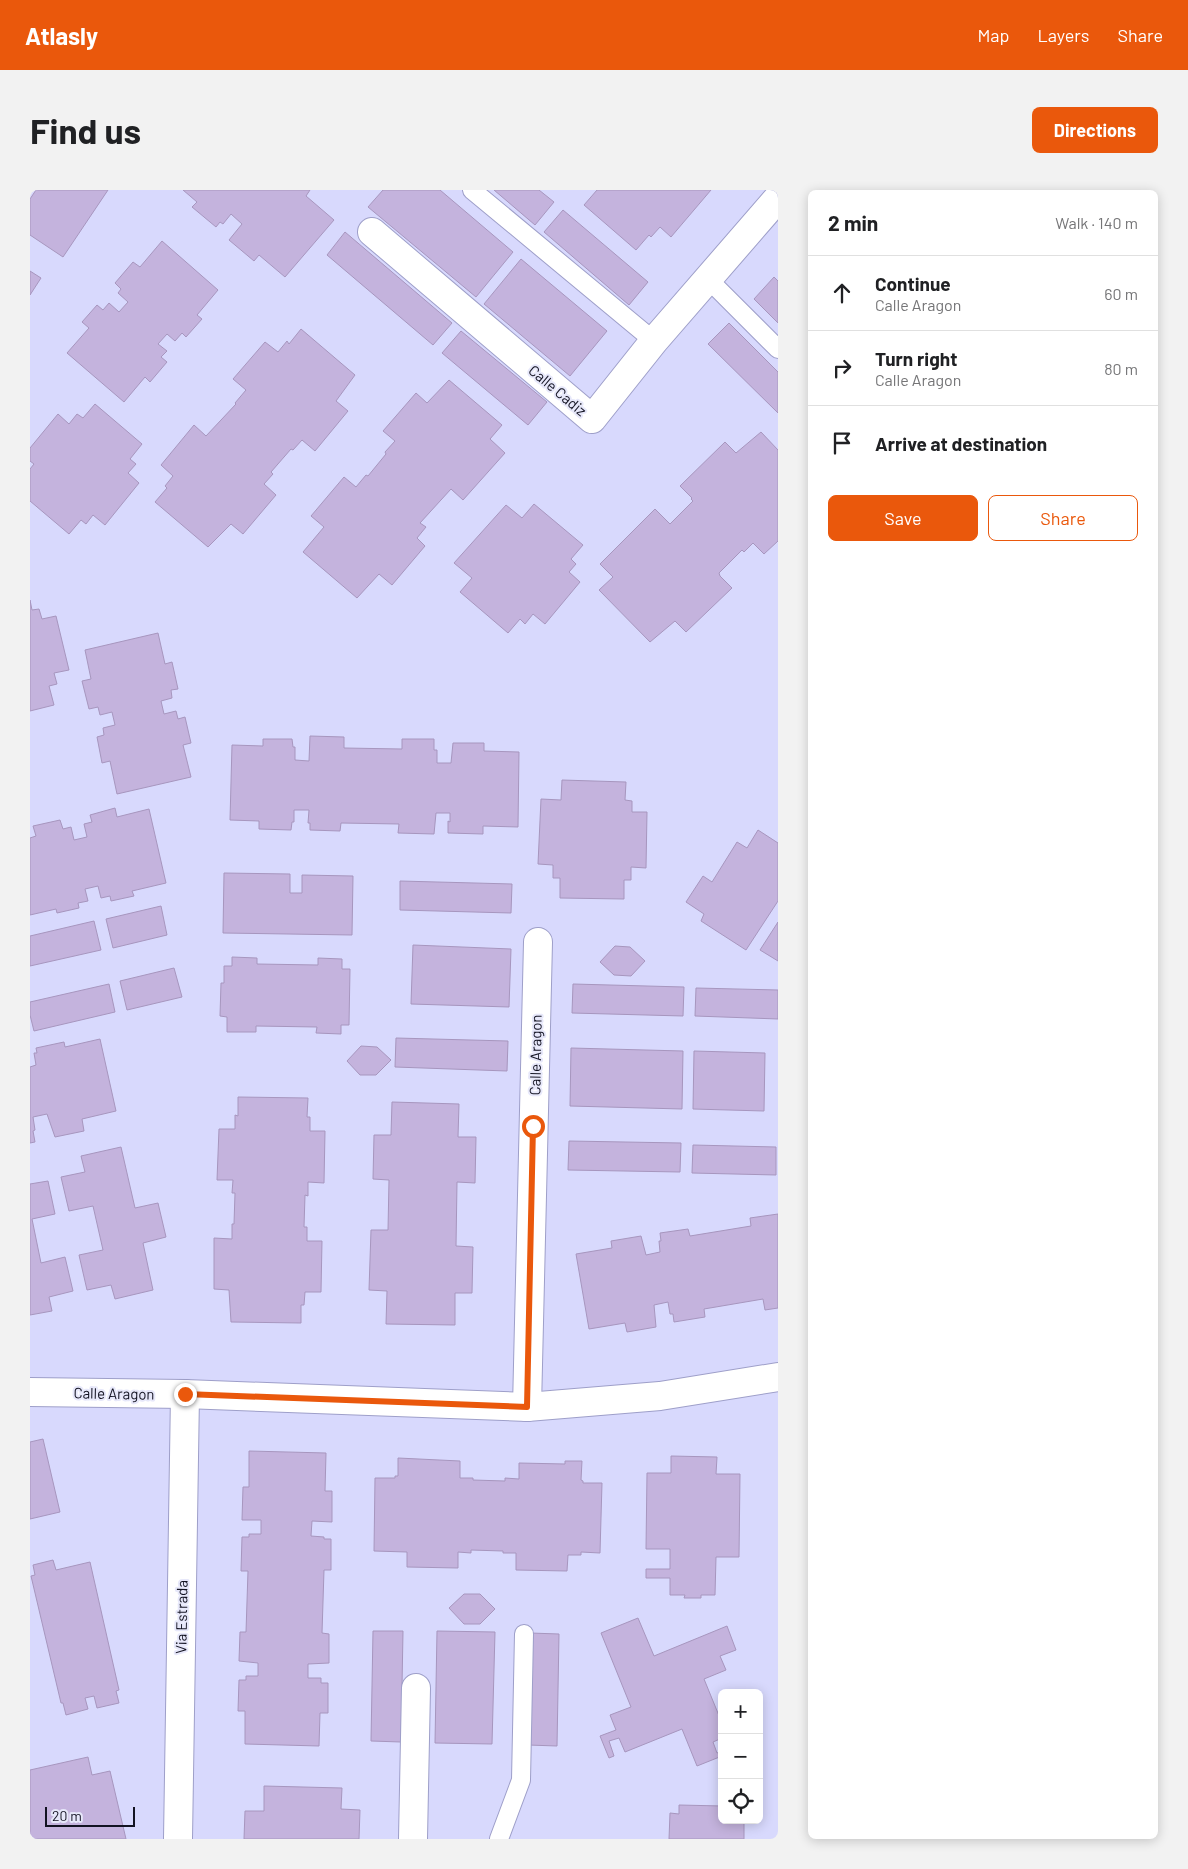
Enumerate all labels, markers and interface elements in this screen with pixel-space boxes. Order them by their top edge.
text: Atlasly [25,21,98,50]
text: Map [977,24,1009,46]
text: Layers [1037,24,1090,46]
text: Share [1118,24,1163,46]
button: Directions [1032,107,1158,153]
text: Find us [30,109,141,151]
text: 2 min [828,210,878,235]
text: Walk · 140 m [1055,213,1138,232]
text: Continue [875,272,951,295]
icon: ahead [828,279,856,307]
text: 60 m [1104,284,1138,303]
text: Calle Aragon [875,295,961,314]
text: Turn right [875,347,957,370]
icon: right [828,354,856,382]
text: 80 m [1104,359,1138,378]
street label: Calle Cadiz [525,361,591,420]
text: Calle Aragon [875,370,961,389]
icon: arrive [828,429,856,457]
text: Arrive at destination [875,432,1047,455]
button: Save [828,495,978,541]
button: Share [988,495,1138,541]
street label: Calle Aragon [525,1014,545,1096]
route start [522,1115,545,1138]
street label: Calle Aragon [73,1383,155,1403]
route end [174,1383,197,1406]
street label: Via Estrada [171,1580,191,1654]
map controls [718,1689,763,1824]
button: + [718,1689,763,1734]
button: − [718,1734,763,1779]
button: locate [718,1779,763,1824]
scale bar [45,1804,135,1827]
text: 20 m [52,1807,82,1824]

